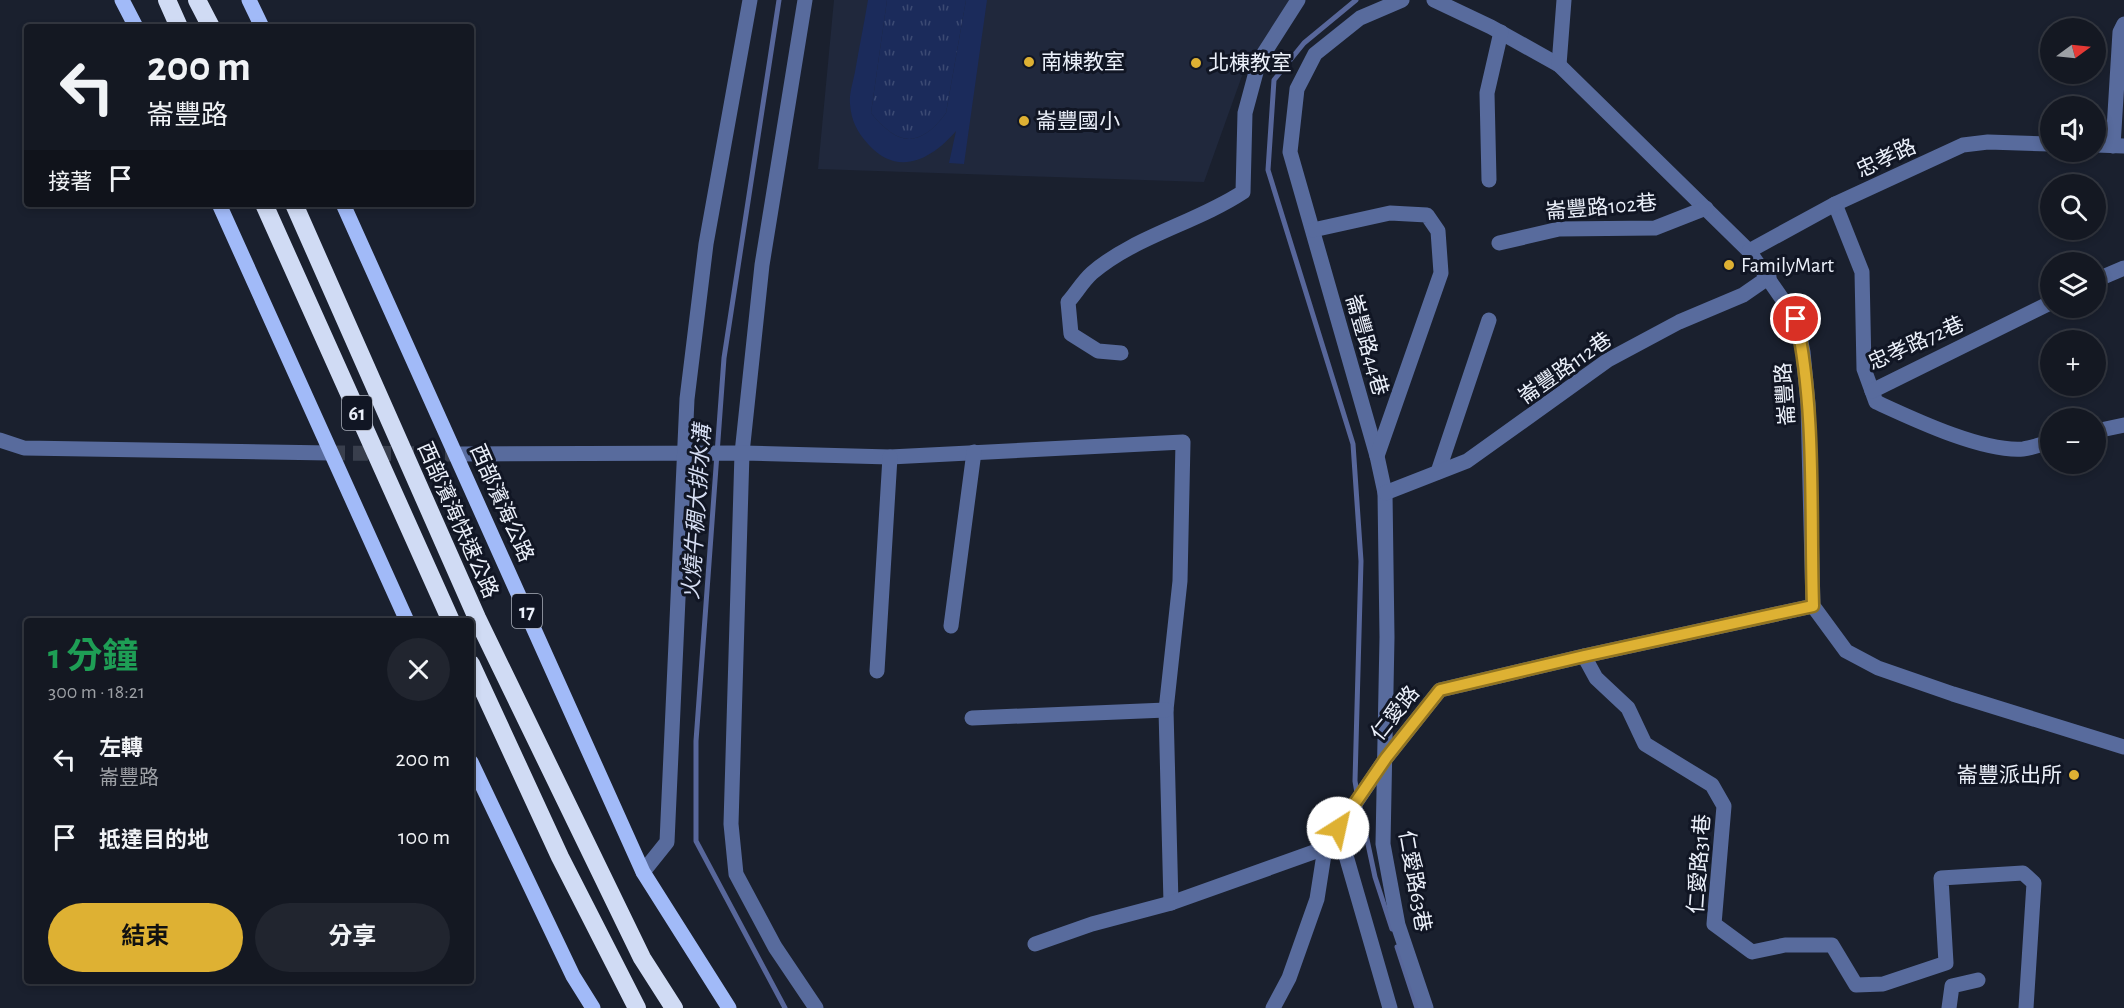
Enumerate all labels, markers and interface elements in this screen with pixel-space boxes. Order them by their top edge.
north arrow [2040,18,2106,84]
map controls [2040,18,2106,474]
text: 200 m [147,46,251,88]
icon: left [48,48,126,126]
place label: 南棟教室 [1041,50,1125,73]
place label: 北棟教室 [1208,51,1292,74]
marker: 南棟教室 [1022,55,1036,69]
marker: 北棟教室 [1189,56,1203,70]
button: sound [2040,96,2106,162]
text: 崙豐路 [147,102,228,129]
place label: 崙豐國小 [1036,110,1120,132]
marker: 崙豐國小 [1017,114,1031,128]
street label: 忠孝路 [1853,135,1919,181]
icon: arrive [104,162,137,195]
text: 接著 [48,171,92,193]
button: search [2040,174,2106,240]
street label: 崙豐路102巷 [1544,191,1658,223]
button: layers [2040,252,2106,318]
place label: FamilyMart [1741,255,1834,276]
marker: FamilyMart [1722,258,1736,272]
street label: 崙豐路44巷 [1342,292,1392,398]
pin [1770,293,1821,344]
icon: arrive [1779,302,1812,335]
street label: 忠孝路72巷 [1865,312,1967,374]
street label: 崙豐路112巷 [1514,328,1616,408]
button: + [2040,330,2106,396]
street label: 崙豐路 [1772,362,1798,426]
road number: 61 [342,396,372,430]
button: − [2040,408,2106,474]
water label: 火燒牛稠大排水溝 [679,420,714,601]
street label: 西部濱海快速公路 [414,439,502,601]
street label: 西部濱海公路 [466,441,538,565]
road number: 17 [512,594,542,628]
button: close [387,638,450,701]
text: 1 分鐘 [48,639,138,675]
text: 300 m · 18:21 [48,682,145,702]
street label: 仁愛路 [1367,682,1423,744]
text: 左轉 [99,737,143,759]
icon: left [48,743,81,776]
text: 200 m [396,748,450,770]
place label: 崙豐派出所 [1957,764,2062,786]
text: 崙豐路 [99,768,159,788]
marker: 崙豐派出所 [2067,768,2081,782]
position arrow [1306,796,1370,860]
street label: 仁愛路31巷 [1685,813,1713,915]
icon: arrive [48,821,81,854]
text: 100 m [398,826,450,848]
text: 抵達目的地 [99,829,209,851]
street label: 仁愛路63巷 [1395,829,1435,933]
button: 結束 [48,903,243,972]
button: 分享 [255,903,450,972]

